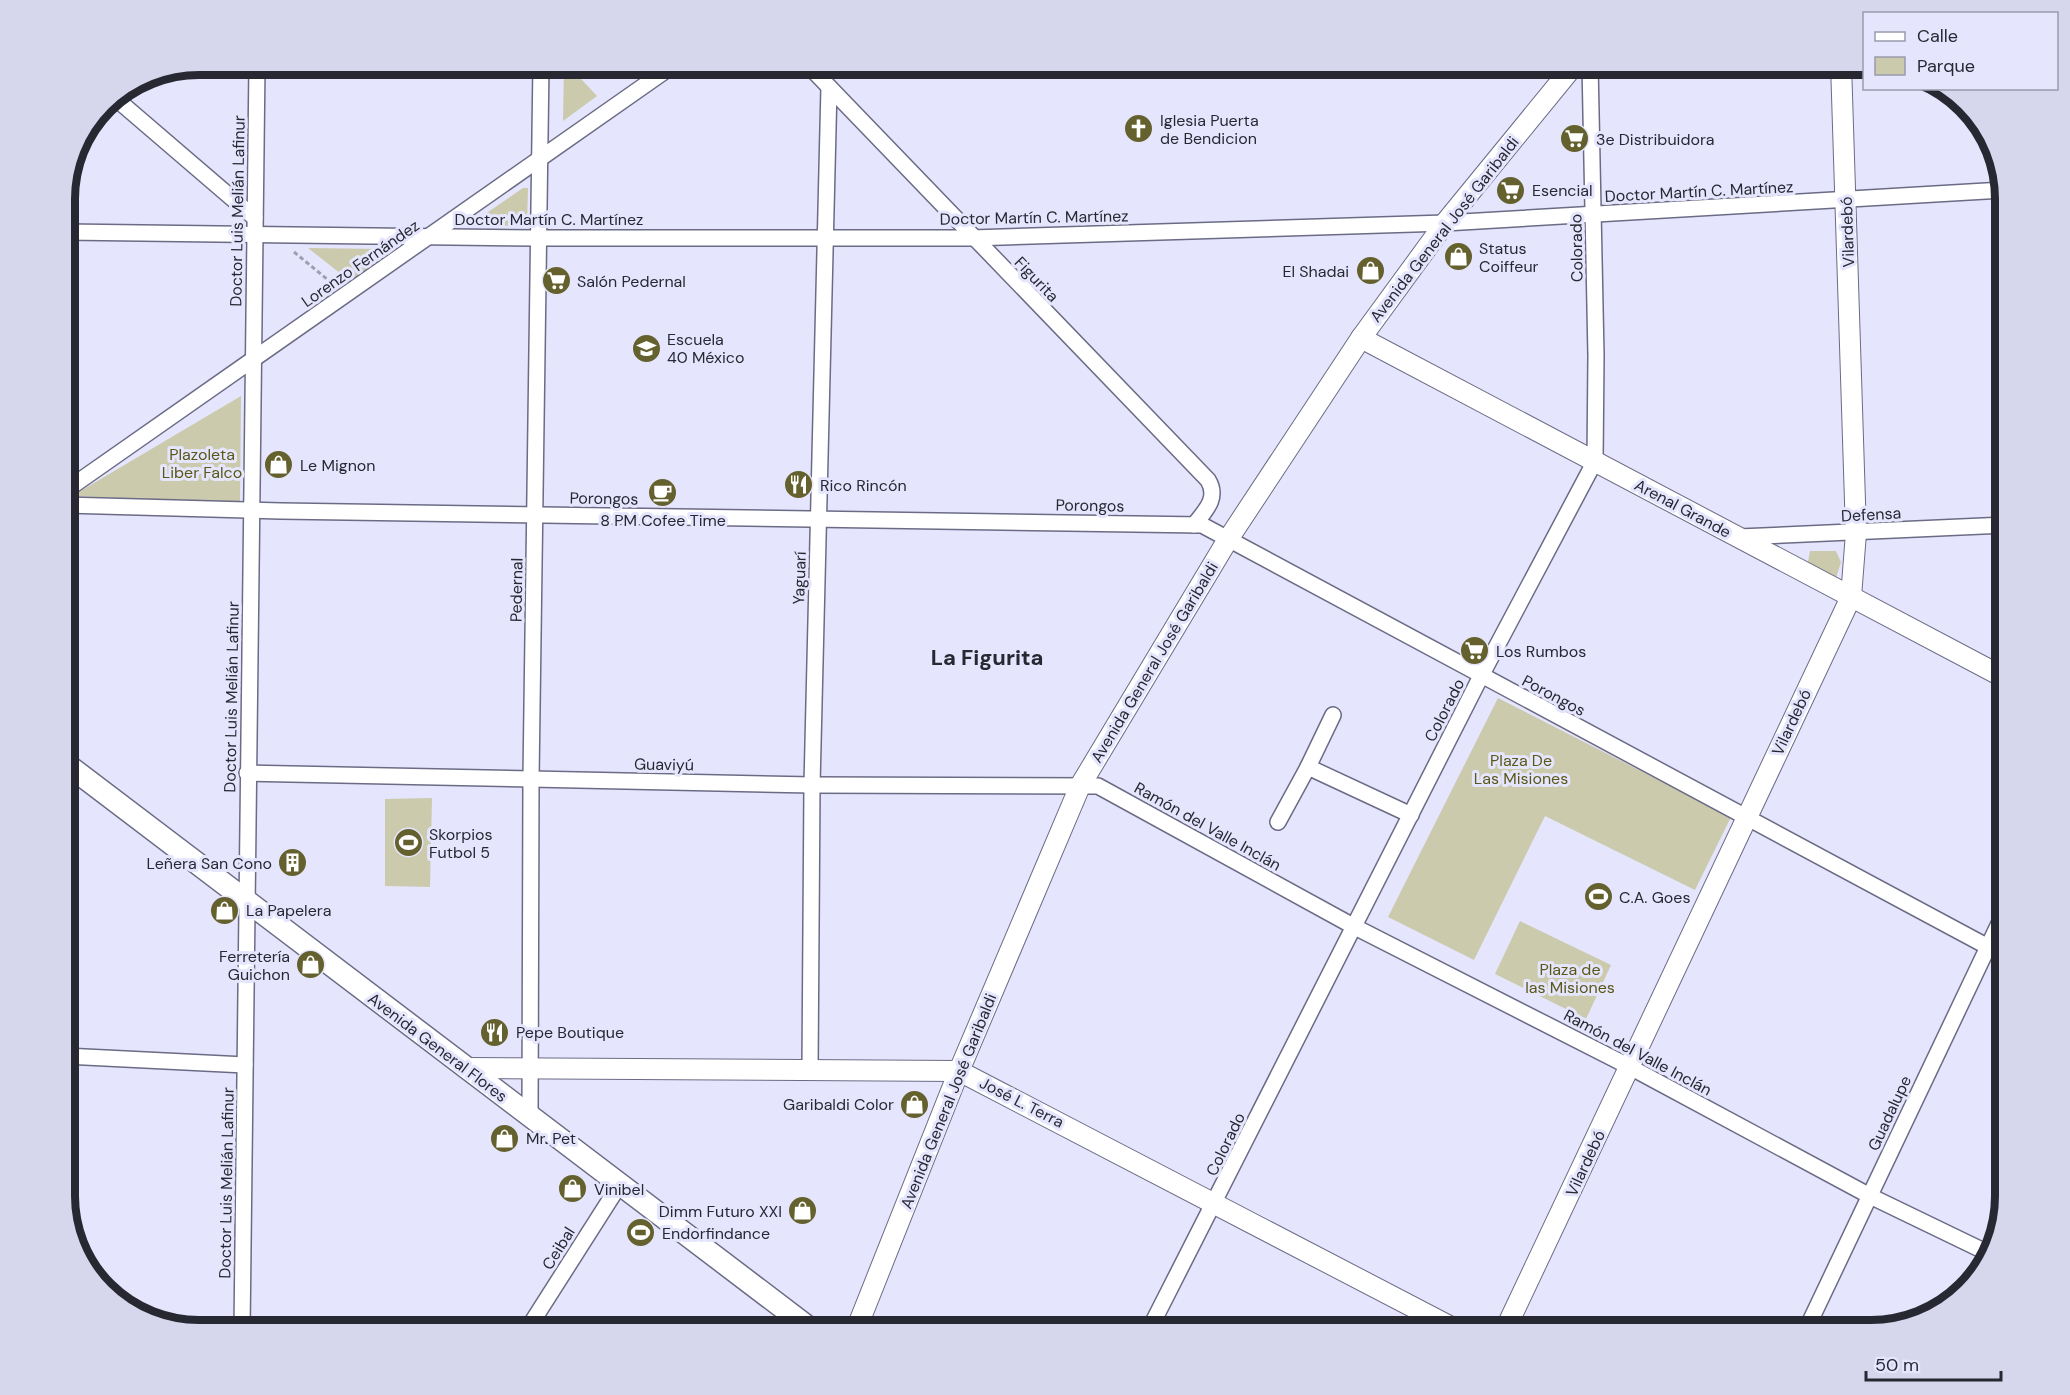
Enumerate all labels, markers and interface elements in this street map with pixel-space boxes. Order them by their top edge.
legend [1863,12,2058,90]
text: Calle [1917,24,1958,48]
text: Parque [1917,54,1975,78]
place label: Iglesia Puerta de Bendicion [1160,110,1259,149]
church icon: Iglesia Puerta de Bendicion [1123,113,1155,145]
street label: Doctor Luis Melián Lafinur [225,115,250,307]
supermarket icon: 3e Distribuidora [1559,123,1591,155]
place label: 3e Distribuidora [1596,129,1715,150]
street label: Avenida General José Garibaldi [1365,132,1524,327]
supermarket icon: Esencial [1495,174,1527,206]
street label: Doctor Martín C. Martínez [1604,176,1794,207]
place label: Esencial [1532,180,1593,201]
street label: Vilardebó [1836,196,1859,268]
street label: Doctor Martín C. Martínez [939,205,1129,230]
street label: Doctor Martín C. Martínez [455,209,643,230]
street label: Colorado [1565,214,1588,282]
street label: Lorenzo Fernández [297,215,423,312]
place label: Status Coiffeur [1479,238,1539,277]
shop icon: Status Coiffeur [1442,241,1474,273]
street label: Figurita [1010,252,1063,307]
shop icon: El Shadai [1354,255,1386,287]
place label: El Shadai [1282,261,1349,282]
supermarket icon: Salón Pedernal [540,265,572,297]
place label: Salón Pedernal [577,271,686,292]
place label: Escuela 40 México [667,329,745,368]
school or university icon: Escuela 40 México [630,332,662,364]
park label: Plazoleta Liber Falco [162,444,242,483]
shop icon: Le Mignon [263,449,295,481]
place label: Le Mignon [300,455,376,476]
restaurant icon: Rico Rincón [783,469,815,501]
street label: Arenal Grande [1631,474,1735,543]
place label: Rico Rincón [820,475,907,496]
cafe icon: 8 PM Cofee Time [647,476,679,508]
street label: Porongos [569,487,639,510]
street label: Porongos [1055,494,1125,517]
street label: Defensa [1840,502,1902,527]
place label: 8 PM Cofee Time [600,510,726,531]
street label: Yaguarí [788,551,811,605]
street label: Pedernal [505,558,528,622]
street label: Avenida General José Garibaldi [1086,558,1223,766]
street label: Doctor Luis Melián Lafinur [219,601,244,793]
supermarket icon: Los Rumbos [1459,635,1491,667]
place label: Los Rumbos [1496,641,1586,662]
district label: La Figurita [931,643,1043,672]
street label: Porongos [1518,670,1589,721]
street label: Colorado [1420,675,1469,745]
street label: Vilardebó [1767,686,1816,759]
park label: Plaza De Las Misiones [1474,750,1568,789]
street label: Guaviyú [634,753,694,776]
street label: Ramón del Valle Inclán [1131,777,1285,876]
place label: Skorpios Futbol 5 [429,824,493,863]
sports icon: Skorpios Futbol 5 [392,827,424,859]
building icon: Leñera San Cono [277,847,309,879]
place label: Leñera San Cono [147,853,272,874]
sports icon: C.A. Goes [1582,881,1614,913]
place label: C.A. Goes [1619,887,1690,908]
shop icon: La Papelera [209,894,241,926]
place label: La Papelera [246,900,331,921]
place label: Ferretería Guichon [219,946,290,985]
shop icon: Ferretería Guichon [295,949,327,981]
park label: Plaza de las Misiones [1525,959,1615,998]
street label: Avenida General Flores [364,988,512,1107]
street label: Avenida General José Garibaldi [896,990,1001,1212]
street label: Ramón del Valle Inclán [1560,1005,1715,1100]
restaurant icon: Pepe Boutique [479,1016,511,1048]
place label: Pepe Boutique [516,1022,624,1043]
street label: José L. Terra [976,1072,1067,1133]
street label: Guadalupe [1863,1072,1916,1154]
street label: Doctor Luis Melián Lafinur [214,1087,239,1279]
shop icon: Garibaldi Color [899,1088,931,1120]
place label: Garibaldi Color [783,1094,894,1115]
street label: Colorado [1201,1109,1250,1179]
shop icon: Mr. Pet [489,1122,521,1154]
street label: Vilardebó [1561,1127,1610,1200]
place label: Mr. Pet [526,1128,576,1149]
shop icon: Vinibel [557,1173,589,1205]
place label: Vinibel [594,1179,644,1200]
shop icon: Dimm Futuro XXI [787,1195,819,1227]
place label: Dimm Futuro XXI [659,1201,782,1222]
sports icon: Endorfindance [625,1217,657,1249]
street label: Ceibal [537,1223,580,1274]
place label: Endorfindance [662,1223,770,1244]
scale bar [1866,1344,2001,1382]
text: 50 m [1875,1353,1919,1377]

